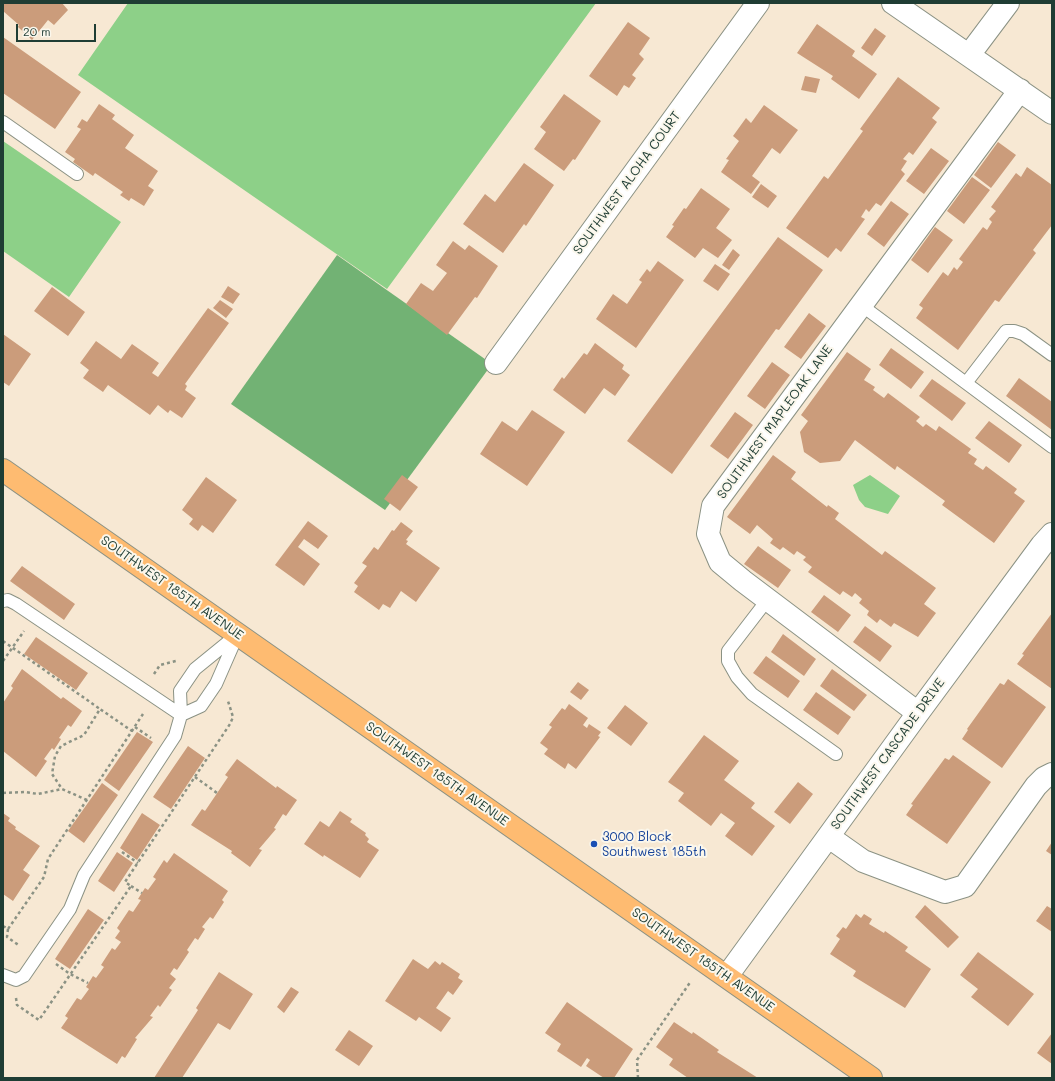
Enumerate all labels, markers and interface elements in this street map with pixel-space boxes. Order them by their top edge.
scale bar [18,16,98,42]
text: 20 m [23,23,51,39]
street label: SOUTHWEST ALOHA COURT [570,109,684,257]
street label: SOUTHWEST MAPLEOAK LANE [714,342,836,502]
street label: SOUTHWEST 185TH AVENUE [98,533,246,643]
street label: SOUTHWEST CASCADE DRIVE [828,675,948,833]
street label: SOUTHWEST 185TH AVENUE [363,719,511,829]
place label: 3000 Block Southwest 185th [602,829,706,860]
marker: 3000 Block Southwest 185th [589,839,599,849]
street label: SOUTHWEST 185TH AVENUE [629,905,777,1015]

